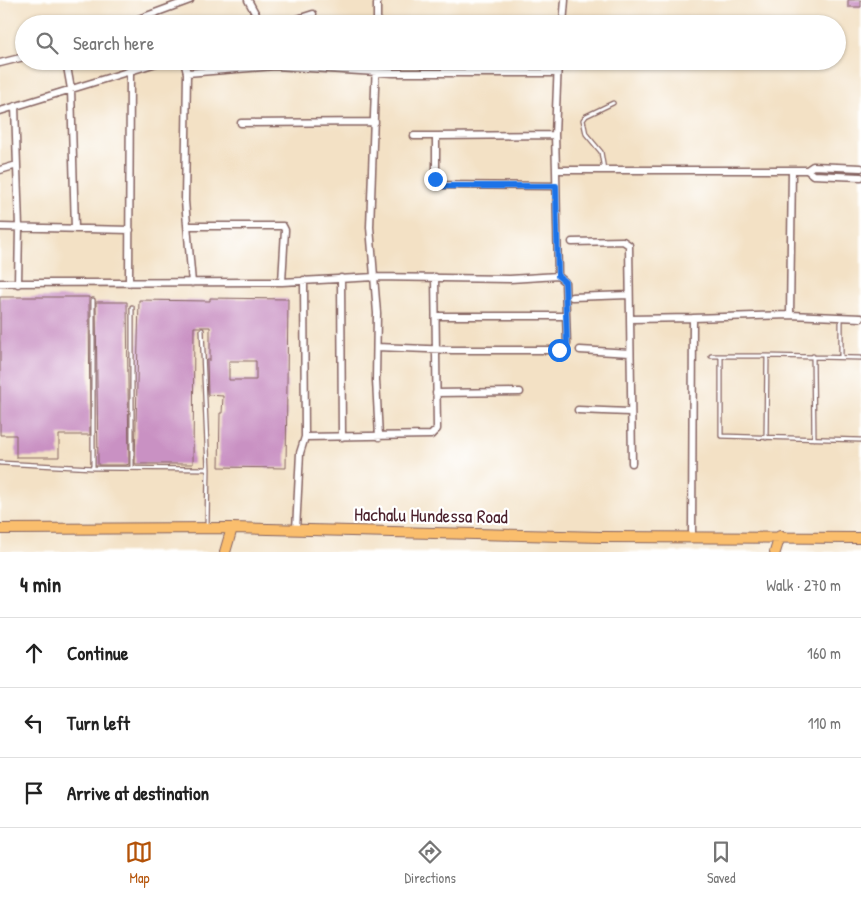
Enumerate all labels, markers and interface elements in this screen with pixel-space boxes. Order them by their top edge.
search box [15,15,846,70]
icon: search [33,29,61,57]
text: Search here [73,30,154,56]
route end [424,168,447,191]
route start [548,339,571,362]
street label: Hachalu Hundessa Road [354,501,509,529]
text: 4 min [20,570,61,599]
text: Walk · 270 m [766,574,841,596]
icon: ahead [20,639,48,667]
text: Continue [67,640,128,666]
text: 160 m [807,642,841,664]
icon: left [20,709,48,737]
text: Turn left [67,710,130,736]
text: 110 m [808,712,841,734]
icon: arrive [20,779,48,807]
text: Arrive at destination [67,780,209,806]
tab: Map [125,838,153,887]
tab: Directions [404,838,456,887]
tab: Saved [707,838,736,887]

